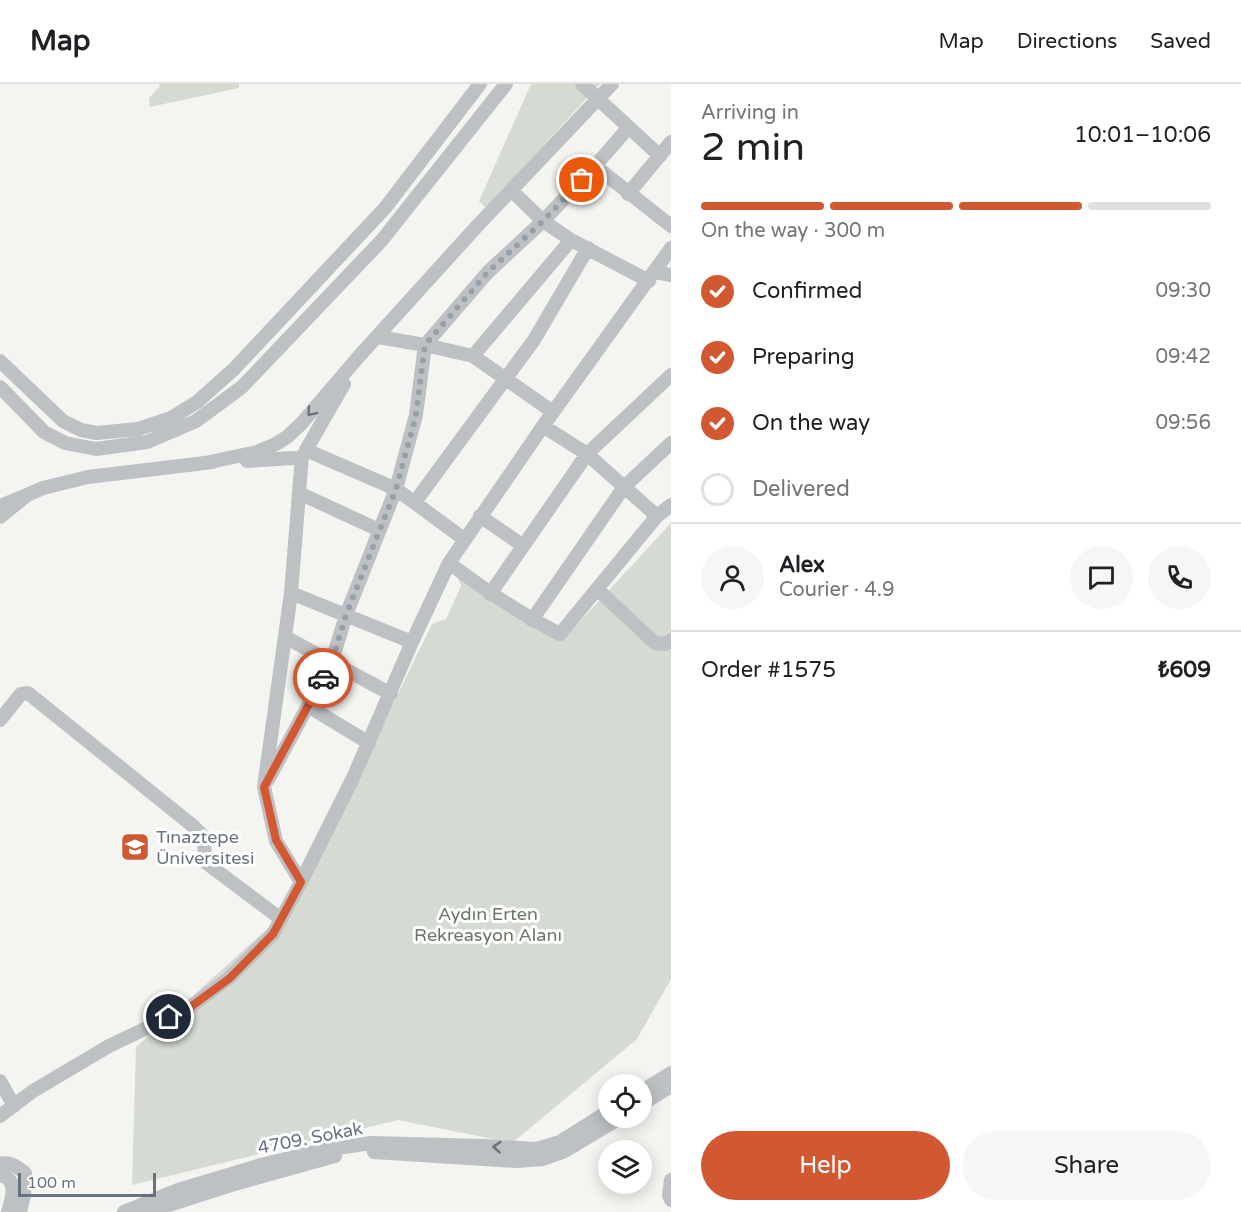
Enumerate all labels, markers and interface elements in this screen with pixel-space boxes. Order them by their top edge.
text: Map [30,24,90,58]
text: Map [938,29,984,54]
text: Directions [1017,29,1117,54]
text: Saved [1150,29,1211,54]
text: Arriving in [701,101,799,125]
text: 10:01–10:06 [1074,122,1211,148]
text: 2 min [701,124,805,171]
pin [556,154,607,205]
icon: bag [565,163,598,196]
text: On the way · 300 m [701,219,885,243]
icon: check [701,275,734,308]
text: Confirmed [752,278,862,304]
text: 09:30 [1156,279,1211,303]
icon: check [701,341,734,374]
text: Preparing [752,344,855,370]
text: 09:42 [1156,345,1211,369]
one-way arrow [308,405,319,416]
icon: check [701,407,734,440]
text: On the way [752,410,870,436]
text: 09:56 [1156,411,1211,435]
text: Delivered [752,476,850,502]
button: person [701,546,764,609]
button: chat [1070,546,1133,609]
button: phone [1148,546,1211,609]
text: Alex [779,552,825,578]
text: Courier · 4.9 [779,578,894,602]
courier [293,648,353,708]
text: Order #1575 [701,657,836,683]
text: ₺609 [1158,657,1211,683]
icon: car [307,662,340,695]
place label: Tınaztepe Üniversitesi [156,826,254,869]
school or university icon: Tınaztepe Üniversitesi [119,831,151,863]
park label: Aydın Erten Rekreasyon Alanı [414,903,562,946]
pin [143,991,194,1042]
icon: home [152,1000,185,1033]
map controls [598,1074,652,1194]
button: locate [598,1074,652,1128]
street label: 4709. Sokak [256,1117,364,1159]
button: Help [701,1131,950,1200]
button: Share [962,1131,1211,1200]
one-way arrow [493,1140,502,1153]
button: layers [598,1140,652,1194]
scale bar [18,1170,156,1198]
text: 100 m [27,1173,76,1193]

